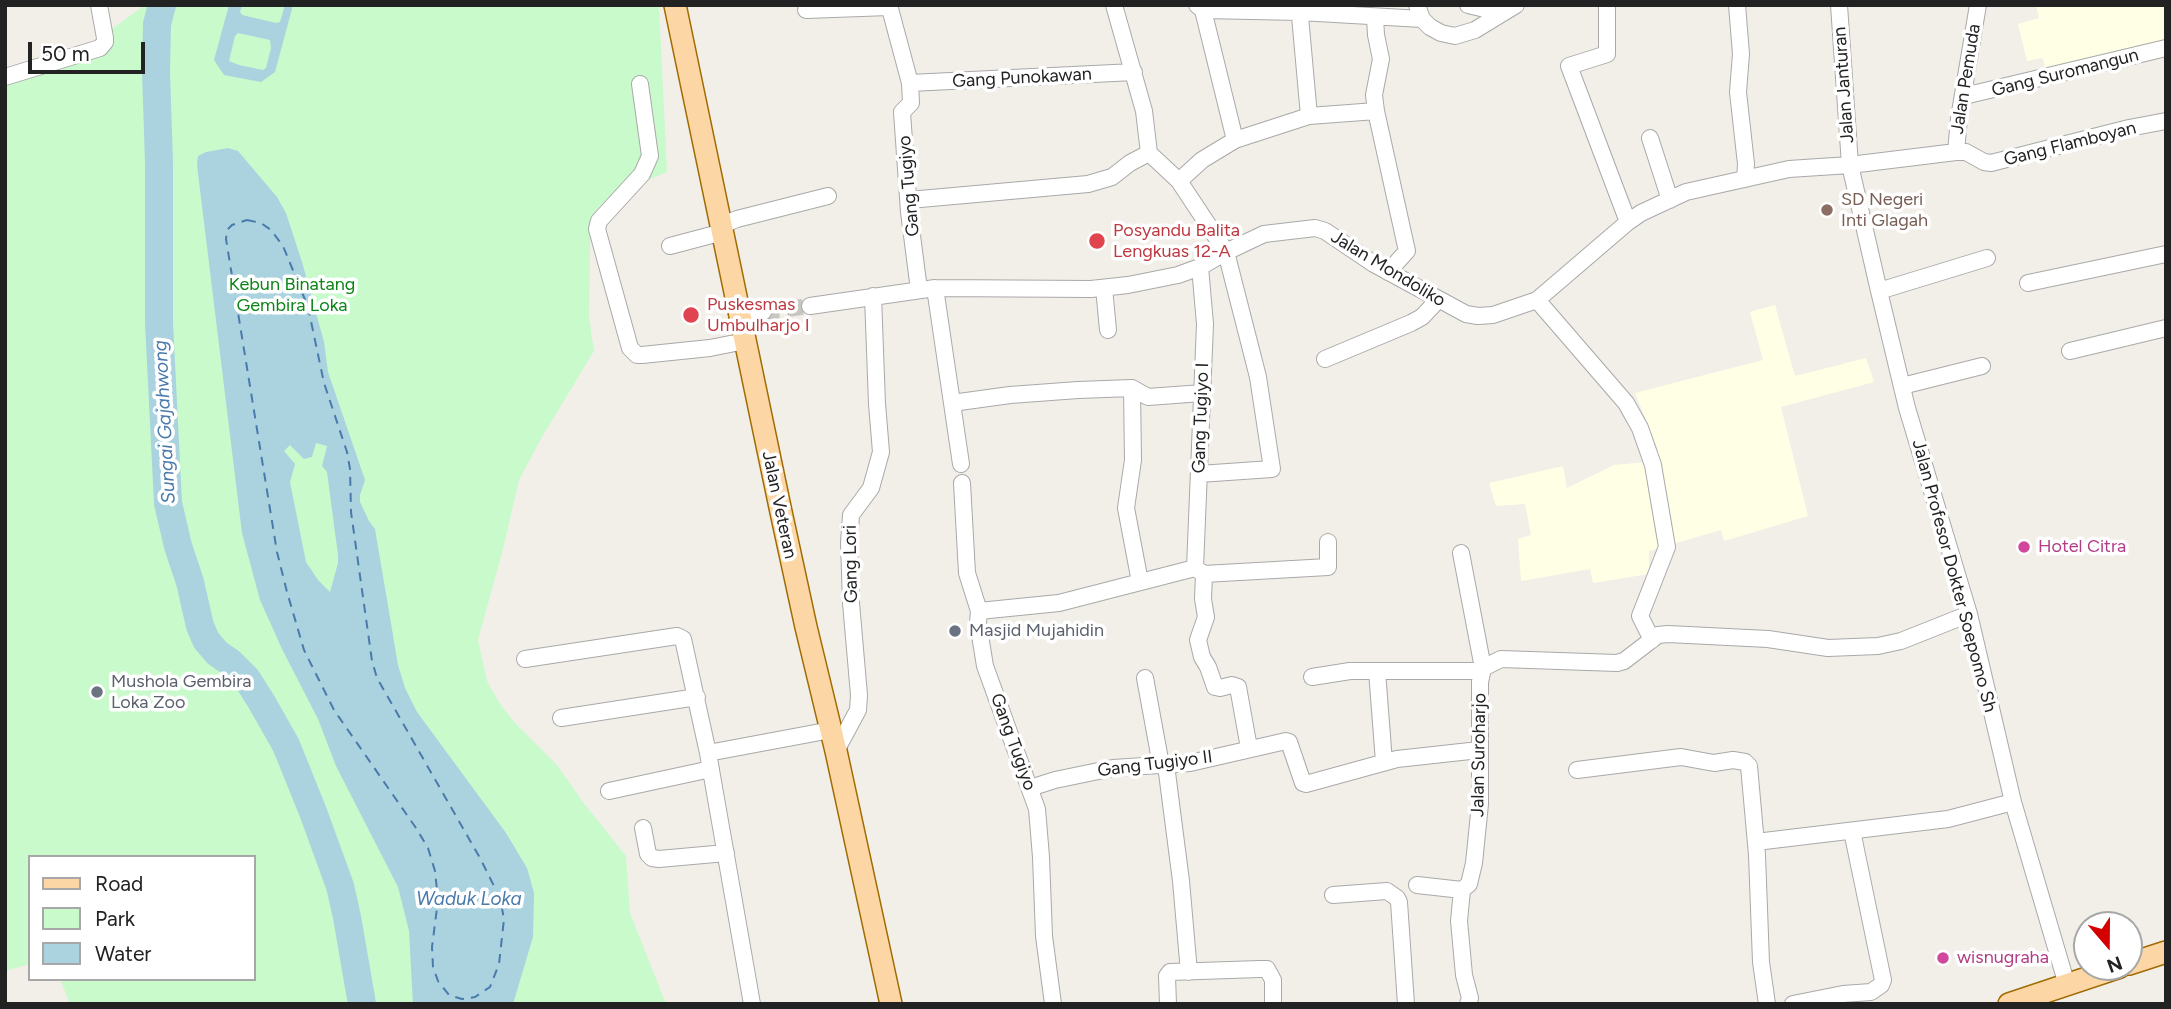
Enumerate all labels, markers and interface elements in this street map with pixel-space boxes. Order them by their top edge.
street label: Jalan Pemuda [1947,22,1985,136]
street label: Jalan Janturan [1829,26,1859,144]
scale bar [32,28,149,72]
text: 50 m [41,41,90,66]
street label: Gang Suromangun [1989,44,2141,102]
street label: Gang Punokawan [952,64,1092,92]
street label: Gang Flamboyan [2002,117,2138,171]
street label: Gang Tugiyo [894,135,924,237]
place label: SD Negeri Inti Glagah [1841,189,1928,232]
marker: SD Negeri Inti Glagah [1819,202,1835,218]
place label: Posyandu Balita Lengkuas 12-A [1113,220,1240,262]
street label: Jalan Mondoliko [1327,226,1449,312]
marker: Posyandu Balita Lengkuas 12-A [1087,231,1107,251]
park label: Kebun Binatang Gembira Loka [229,274,355,316]
place label: Puskesmas Umbulharjo I [707,294,810,336]
marker: Puskesmas Umbulharjo I [681,305,701,325]
water label: Sungai Gajahwong [149,340,181,504]
street label: Gang Tugiyo I [1188,362,1214,474]
street label: Jalan Profesor Dokter Soepomo Sh [1907,437,2001,715]
street label: Jalan Veteran [757,449,801,561]
street label: Gang Lori [840,525,862,603]
place label: Hotel Citra [2038,536,2126,558]
marker: Hotel Citra [2016,539,2032,555]
place label: Masjid Mujahidin [969,620,1104,642]
marker: Masjid Mujahidin [947,623,963,639]
place label: Mushola Gembira Loka Zoo [111,671,252,714]
marker: Mushola Gembira Loka Zoo [89,684,105,700]
street label: Gang Tugiyo [985,691,1041,793]
street label: Jalan Suroharjo [1467,693,1491,817]
street label: Gang Tugiyo II [1096,746,1214,782]
legend [28,855,256,981]
text: Road [95,871,143,896]
water label: Waduk Loka [416,888,522,910]
text: Park [95,906,135,931]
north arrow [2073,911,2143,981]
text: Water [95,941,151,966]
place label: wisnugraha [1957,947,2049,969]
marker: wisnugraha [1935,950,1951,966]
text: N [2104,951,2126,978]

